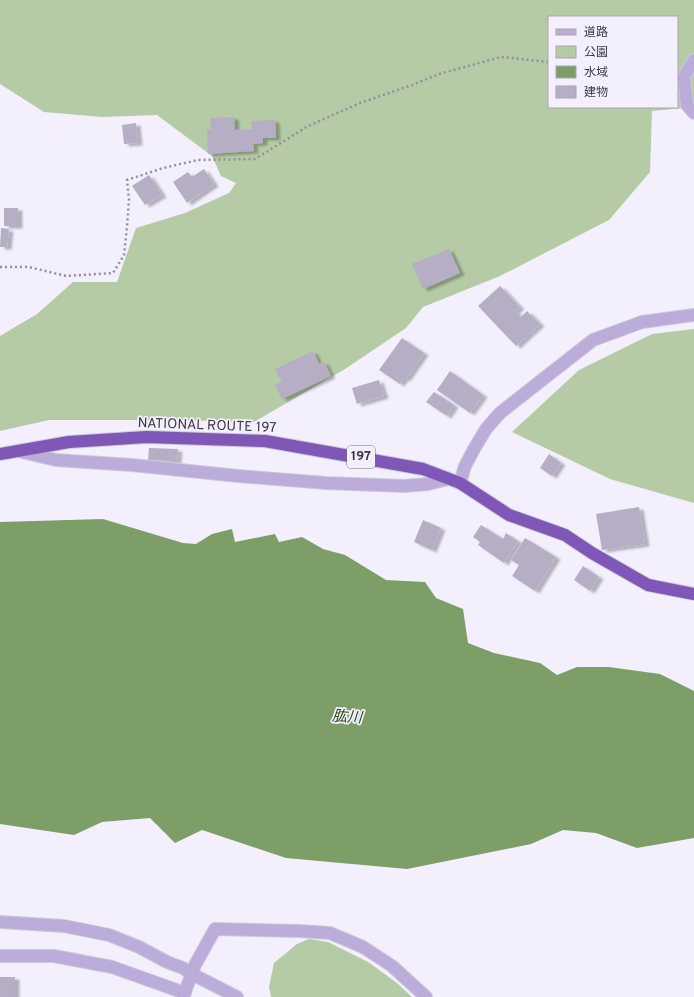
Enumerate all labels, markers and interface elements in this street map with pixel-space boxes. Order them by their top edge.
legend [548,16,678,108]
text: 道路 [584,25,608,41]
text: 公園 [584,45,608,61]
text: 水域 [584,65,608,81]
text: 建物 [584,85,608,101]
street label: NATIONAL ROUTE 197 [137,415,277,437]
road number: 197 [347,446,375,468]
water label: 肱川 [331,707,365,729]

